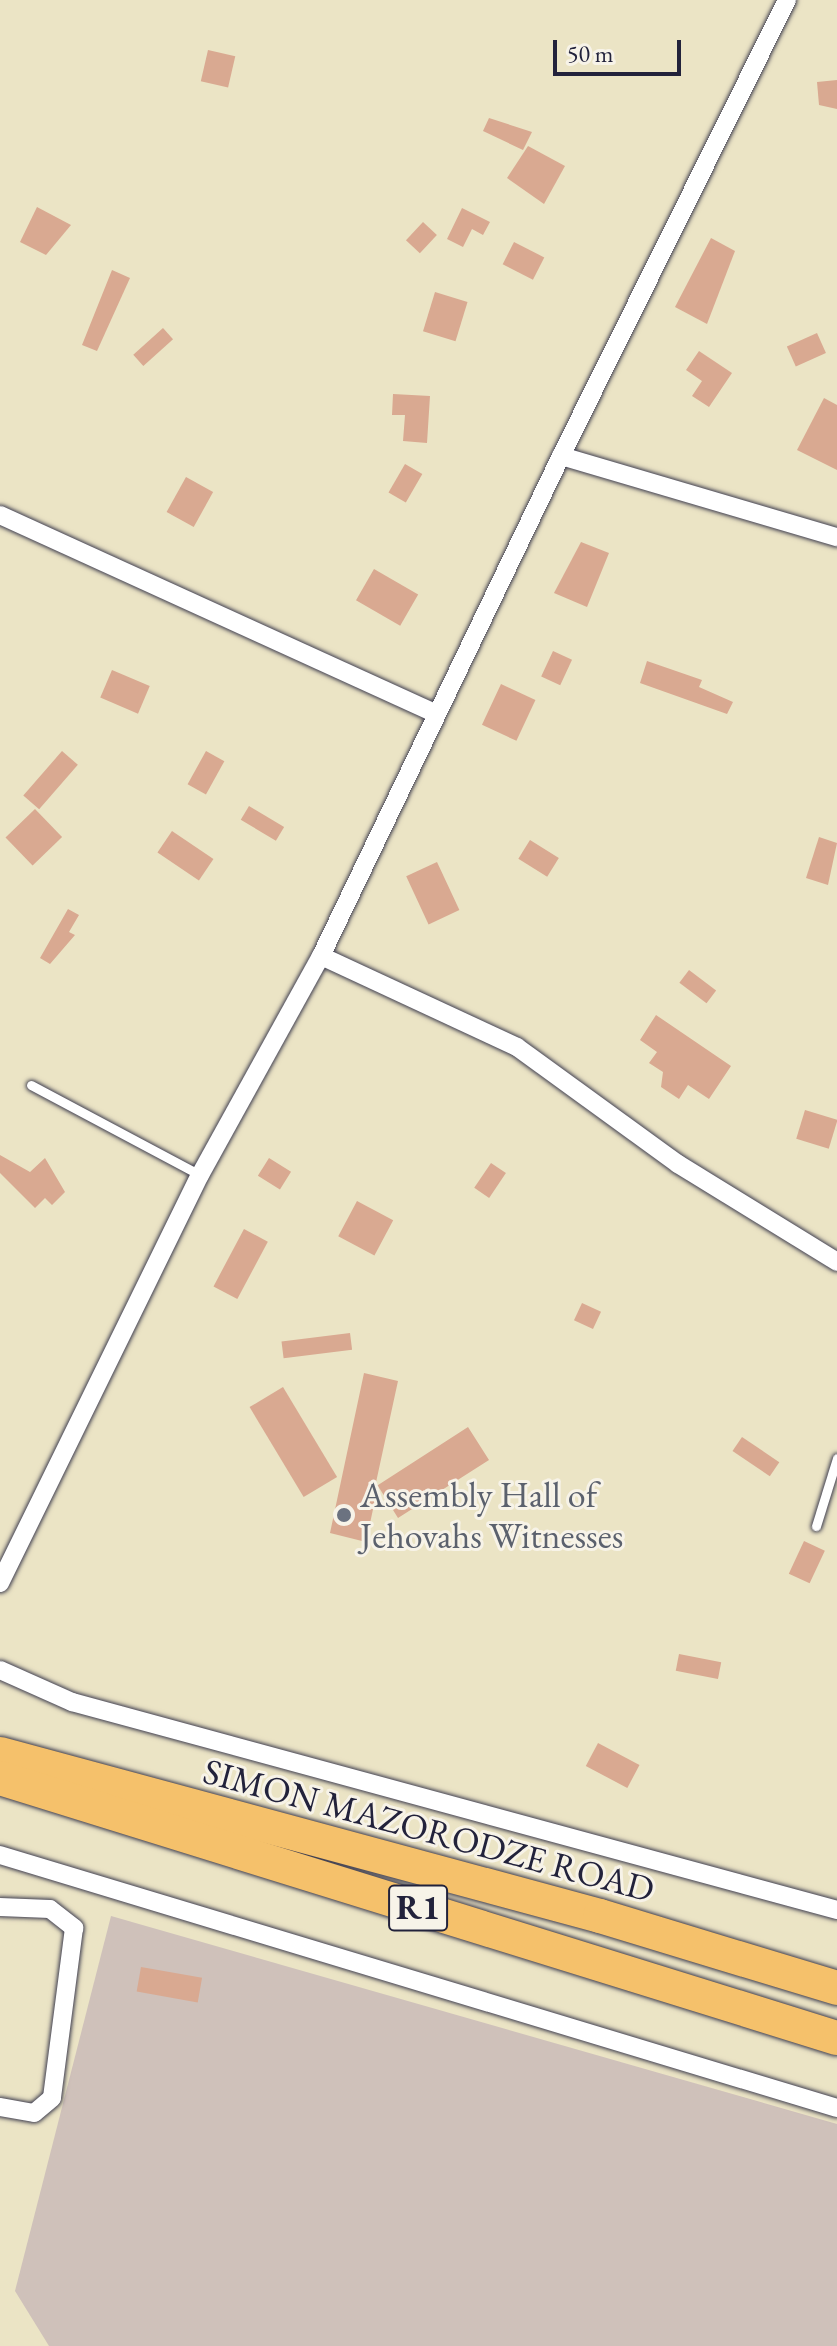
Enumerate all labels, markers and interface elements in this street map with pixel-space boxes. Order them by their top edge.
scale bar [557,24,685,74]
text: 50 m [567,38,614,69]
place label: Assembly Hall of Jehovahs Witnesses [360,1472,623,1557]
marker: Assembly Hall of Jehovahs Witnesses [335,1506,353,1524]
street label: SIMON MAZORODZE ROAD [199,1749,659,1911]
road number: R1 [388,1878,448,1938]

